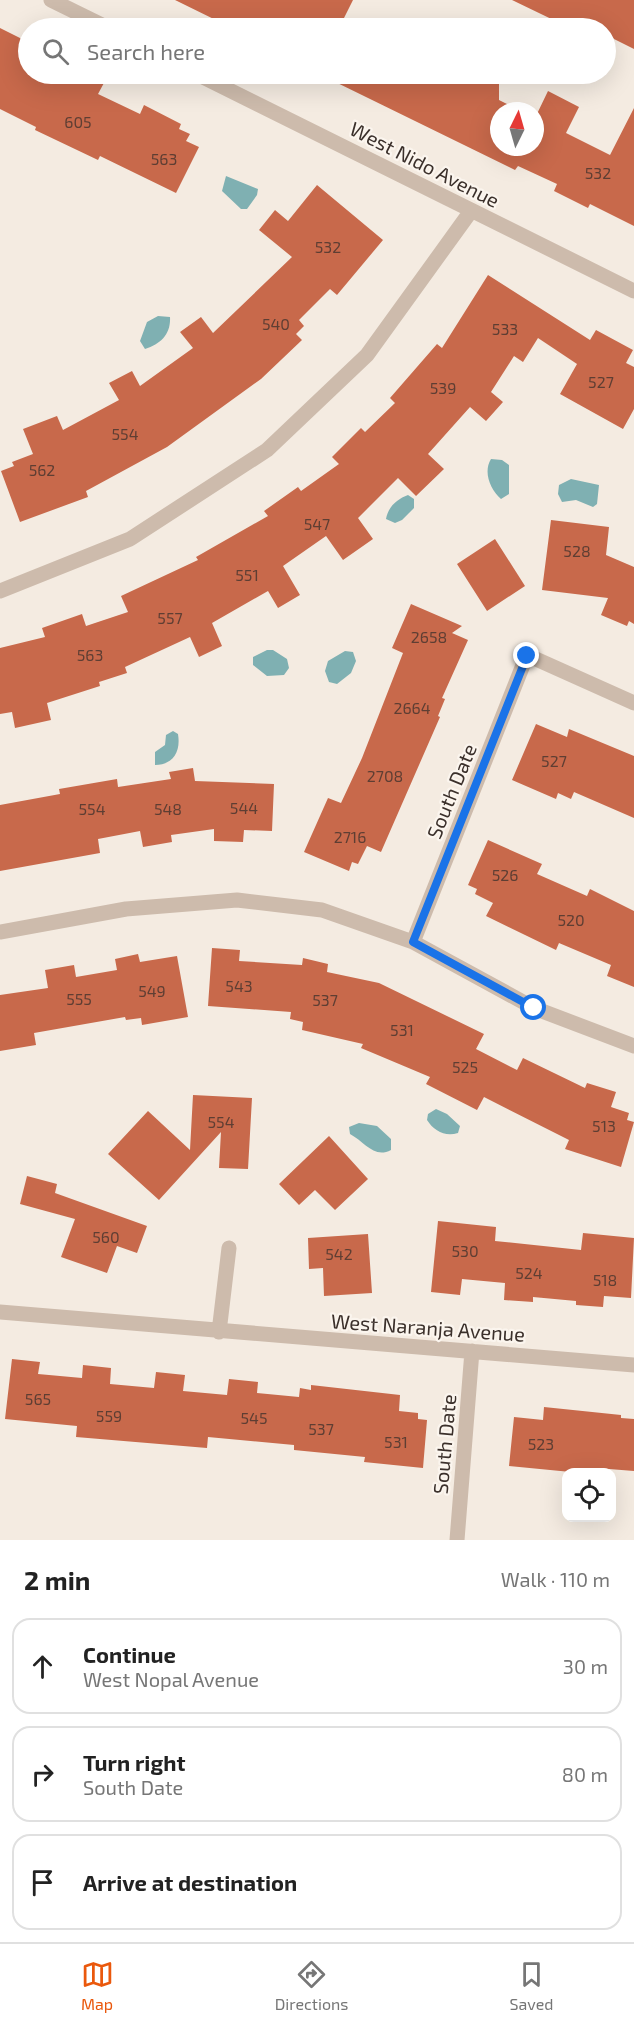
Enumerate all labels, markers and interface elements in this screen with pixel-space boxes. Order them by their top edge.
search box [18,18,616,84]
icon: search [39,35,72,68]
text: Search here [87,38,205,64]
north arrow [490,102,544,156]
house number: 605 [64,112,92,131]
street label: West Nido Avenue [346,116,504,212]
house number: 563 [151,149,177,168]
house number: 532 [585,163,611,182]
house number: 532 [315,237,341,256]
house number: 540 [262,314,290,333]
house number: 533 [492,319,518,338]
house number: 527 [588,372,614,391]
house number: 539 [430,378,456,397]
house number: 554 [112,424,139,443]
house number: 562 [29,460,55,479]
house number: 547 [304,514,330,533]
house number: 528 [563,541,591,560]
house number: 551 [235,565,259,584]
house number: 557 [157,608,183,627]
house number: 2658 [411,627,447,646]
route end [513,642,539,668]
house number: 563 [77,645,103,664]
house number: 2664 [393,698,431,717]
street label: South Date [421,740,481,842]
house number: 527 [541,751,567,770]
house number: 2708 [367,766,403,785]
house number: 544 [230,798,258,817]
house number: 554 [79,799,106,818]
house number: 548 [154,799,182,818]
house number: 2716 [334,827,366,846]
house number: 526 [492,865,518,884]
house number: 520 [557,910,585,929]
house number: 543 [225,976,253,995]
house number: 549 [138,981,166,1000]
house number: 555 [66,989,92,1008]
house number: 537 [312,990,338,1009]
route start [520,994,546,1020]
house number: 531 [390,1020,414,1039]
house number: 525 [452,1057,478,1076]
house number: 554 [208,1112,235,1131]
house number: 513 [592,1116,616,1135]
house number: 560 [92,1227,120,1246]
house number: 530 [451,1241,479,1260]
house number: 542 [325,1244,353,1263]
house number: 524 [515,1263,543,1282]
house number: 518 [593,1270,617,1289]
street label: West Naranja Avenue [330,1308,526,1346]
house number: 565 [25,1389,51,1408]
street label: South Date [428,1393,460,1495]
house number: 559 [96,1406,122,1425]
house number: 545 [241,1408,268,1427]
house number: 537 [308,1419,334,1438]
house number: 531 [384,1432,408,1451]
house number: 523 [528,1434,554,1453]
map controls [562,1468,616,1522]
button: locate [562,1468,616,1522]
text: 2 min [24,1564,90,1595]
text: Walk · 110 m [501,1567,610,1591]
text: Continue [83,1641,176,1667]
icon: ahead [26,1650,59,1683]
text: 30 m [563,1654,608,1678]
text: West Nopal Avenue [83,1667,259,1691]
text: Turn right [83,1749,185,1775]
icon: right [26,1758,59,1791]
text: 80 m [562,1762,608,1786]
text: South Date [83,1775,183,1799]
icon: arrive [26,1866,59,1899]
text: Arrive at destination [83,1869,297,1895]
tab: Map [81,1958,114,2013]
tab: Directions [275,1958,348,2013]
tab: Saved [510,1958,553,2013]

